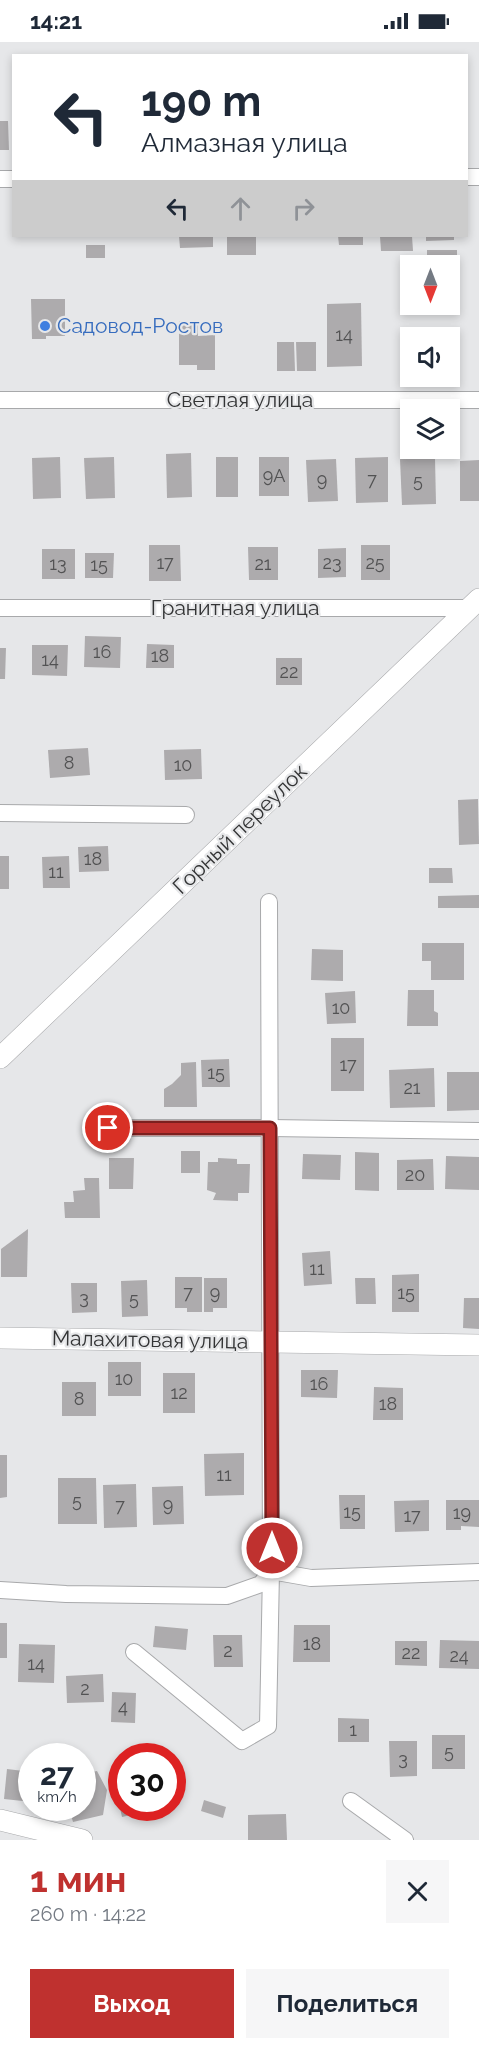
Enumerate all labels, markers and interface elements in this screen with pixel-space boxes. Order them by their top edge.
text: 14:21 [30,8,82,34]
text: 190 m [141,77,261,126]
icon: left [42,78,120,156]
text: Алмазная улица [141,127,348,158]
icon: left [161,192,194,225]
icon: ahead [224,192,257,225]
icon: right [287,192,320,225]
north arrow [400,255,460,315]
map controls [400,255,460,459]
place label: Садовод-Ростов [57,313,223,338]
marker: Садовод-Ростов [38,319,52,333]
house number: 14 [335,324,353,345]
button: sound [400,327,460,387]
street label: Светлая улица [167,387,313,412]
button: layers [400,399,460,459]
house number: 9А [263,465,285,486]
house number: 9 [317,469,327,490]
house number: 7 [367,469,377,490]
house number: 5 [413,470,423,491]
house number: 17 [156,552,174,573]
house number: 23 [323,552,342,573]
house number: 25 [365,552,385,573]
house number: 13 [49,553,67,574]
house number: 21 [254,553,272,574]
house number: 15 [90,554,108,575]
street label: Гранитная улица [151,595,319,620]
house number: 16 [93,641,111,662]
house number: 18 [151,645,169,666]
house number: 14 [41,649,59,670]
house number: 22 [280,661,298,682]
house number: 8 [64,752,74,773]
house number: 10 [174,754,192,775]
street label: Горный переулок [167,758,312,899]
house number: 18 [84,848,102,869]
house number: 11 [48,861,64,882]
house number: 10 [332,997,350,1018]
house number: 17 [339,1054,357,1075]
house number: 15 [207,1062,225,1083]
house number: 21 [403,1077,421,1098]
pin [82,1102,133,1153]
icon: arrive [91,1111,124,1144]
house number: 20 [405,1164,425,1185]
house number: 11 [309,1258,325,1279]
house number: 7 [183,1282,193,1303]
house number: 9 [210,1282,220,1303]
house number: 15 [397,1282,415,1303]
house number: 3 [79,1287,89,1308]
house number: 5 [129,1288,139,1309]
street label: Малахитовая улица [52,1325,248,1354]
house number: 10 [115,1368,133,1389]
house number: 16 [310,1373,328,1394]
house number: 12 [170,1382,188,1403]
house number: 8 [74,1388,84,1409]
house number: 18 [379,1393,397,1414]
house number: 11 [216,1464,232,1485]
house number: 5 [72,1490,82,1511]
house number: 9 [163,1494,173,1515]
house number: 7 [115,1495,125,1516]
house number: 15 [343,1501,361,1522]
house number: 19 [453,1502,471,1523]
house number: 17 [403,1505,421,1526]
position arrow [240,1516,304,1580]
house number: 18 [303,1633,321,1654]
house number: 2 [223,1640,233,1661]
house number: 22 [402,1642,420,1663]
house number: 24 [449,1645,469,1666]
house number: 14 [27,1653,45,1674]
house number: 2 [80,1678,90,1699]
house number: 4 [118,1696,128,1717]
house number: 1 [349,1719,357,1740]
house number: 5 [444,1741,454,1762]
speed limit sign: 30 [108,1743,186,1821]
house number: 3 [398,1748,408,1769]
text: 27 [40,1757,74,1792]
text: km/h [37,1788,77,1806]
text: 1 мин [30,1858,126,1900]
button: close [386,1860,449,1923]
text: 260 m · 14:22 [30,1902,146,1926]
button: Выход [30,1969,234,2038]
button: Поделиться [246,1969,449,2038]

